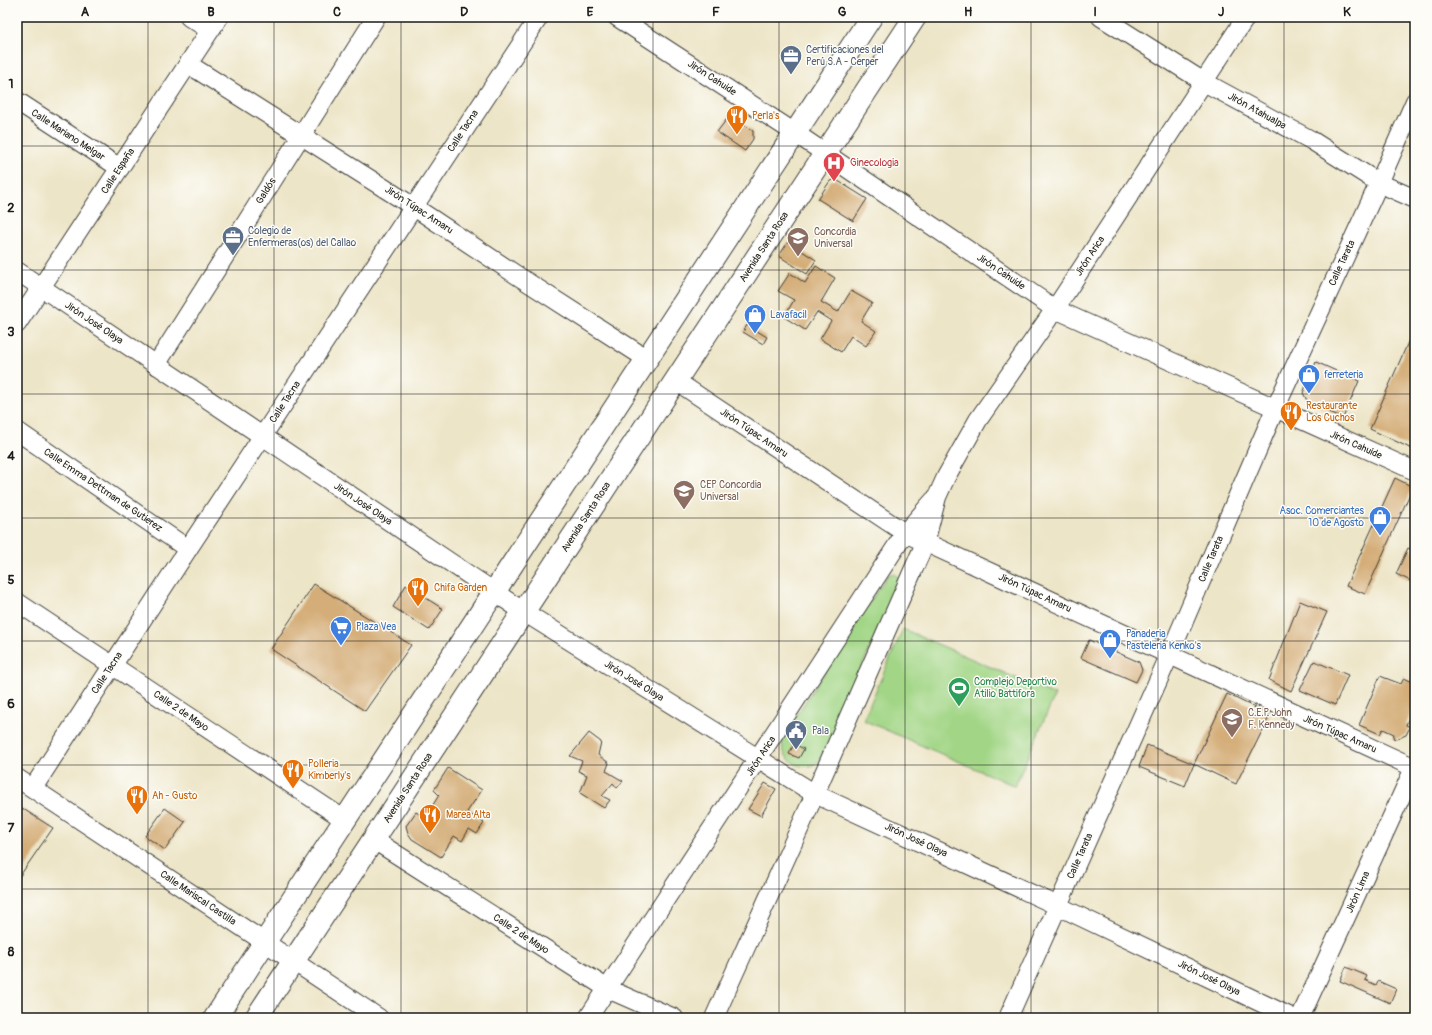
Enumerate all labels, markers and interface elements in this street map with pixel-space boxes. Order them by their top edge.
text: A [81,4,90,20]
text: B [207,4,215,20]
text: C [333,4,341,20]
text: D [460,4,468,20]
text: E [587,4,594,20]
text: F [712,4,720,20]
text: G [838,4,847,20]
text: H [964,4,972,20]
text: I [1093,4,1097,20]
text: J [1218,4,1224,20]
text: K [1343,4,1351,20]
office icon: Certificaciones del Perú S.A - Cerper [778,43,804,76]
place label: Certificaciones del Perú S.A - Cerper [806,44,884,68]
street label: Jirón Cahuide [685,58,739,98]
text: 1 [8,76,14,92]
street label: Jirón Atahualpa [1226,90,1289,132]
restaurant icon: Perla's [724,103,750,136]
street label: Calle Mariano Melgar [29,107,107,164]
street label: Calle Tacna [445,107,481,154]
place label: Perla's [752,110,780,122]
street label: Calle España [99,146,137,196]
hospital icon: Ginecologia [821,150,847,183]
place label: Ginecologia [850,157,899,169]
street label: Galdós [253,175,279,206]
street label: Jirón Túpac Amaru [383,183,455,237]
text: 2 [7,200,15,216]
street label: Avenida Santa Rosa [737,209,791,284]
office icon: Colegio de Enfermeras(os) del Callao [220,224,246,257]
place label: Colegio de Enfermeras(os) del Callao [248,225,357,249]
school or university icon: Concordia Universal [785,225,811,258]
place label: Concordia Universal [814,226,857,250]
street label: Jirón Arica [1073,234,1107,278]
street label: Calle Tarata [1326,238,1358,288]
street label: Jirón Cahuide [975,251,1027,293]
street label: Jirón José Olaya [63,299,126,347]
shop icon: Lavafacil [742,302,768,335]
place label: Lavafacil [770,309,807,321]
text: 3 [7,324,15,340]
shop icon: ferreteria [1296,362,1322,395]
place label: ferreteria [1324,369,1364,381]
street label: Calle Tacna [267,378,303,425]
restaurant icon: Restaurante Los Cuchos [1278,399,1304,432]
place label: Restaurante Los Cuchos [1306,400,1357,424]
street label: Jirón Túpac Amaru [718,406,790,460]
street label: Jirón Cahuide [1328,428,1384,462]
street label: Calle Emma Dettman de Gutierez [41,446,165,534]
text: 4 [7,448,15,464]
school or university icon: CEP Concordia Universal [671,478,697,511]
street label: Avenida Santa Rosa [559,479,613,554]
place label: CEP Concordia Universal [700,479,762,503]
street label: Jirón José Olaya [332,480,395,528]
shop icon: Asoc. Comerciantes 10 de Agosto [1367,504,1393,537]
place label: Asoc. Comerciantes 10 de Agosto [1279,505,1365,529]
street label: Calle Tarata [1196,534,1226,584]
street label: Jirón Túpac Amaru [997,571,1073,615]
text: 5 [7,572,15,588]
restaurant icon: Chifa Garden [405,575,431,608]
place label: Chifa Garden [434,582,488,594]
supermarket icon: Plaza Vea [328,614,354,647]
place label: Plaza Vea [356,621,396,633]
shop icon: Panaderia Pasteleria Kenko's [1097,627,1123,660]
place label: Panaderia Pasteleria Kenko's [1126,628,1202,652]
street label: Calle Tacna [89,649,125,696]
street label: Jirón José Olaya [602,658,666,704]
sports icon: Complejo Deportivo Atilio Battifora [946,675,972,708]
place label: Complejo Deportivo Atilio Battifora [974,676,1057,700]
street label: Calle 2 de Mayo [151,688,211,734]
text: 6 [7,696,15,712]
school or university icon: C.E.P. John F. Kennedy [1219,706,1245,739]
place label: C.E.P. John F. Kennedy [1248,707,1295,731]
street label: Jirón Túpac Amaru [1301,712,1379,756]
public building icon: Pala [783,718,809,751]
place label: Pala [812,725,829,737]
street label: Jirón Arica [744,734,778,778]
street label: Avenida Santa Rosa [381,750,435,825]
restaurant icon: Polleria Kimberly's [280,757,306,790]
place label: Polleria Kimberly's [308,758,351,782]
restaurant icon: Ah - Gusto [124,783,150,816]
place label: Ah - Gusto [152,790,198,802]
restaurant icon: Marea Alta [417,802,443,835]
place label: Marea Alta [446,809,491,821]
text: 7 [8,820,15,836]
street label: Jirón José Olaya [883,820,950,860]
street label: Calle Tarata [1065,831,1096,881]
street label: Calle Mariscal Castilla [158,868,239,928]
street label: Jirón Lima [1344,869,1373,915]
street label: Calle 2 de Mayo [491,912,552,957]
text: 8 [8,944,15,960]
street label: Jirón José Olaya [1176,958,1242,998]

